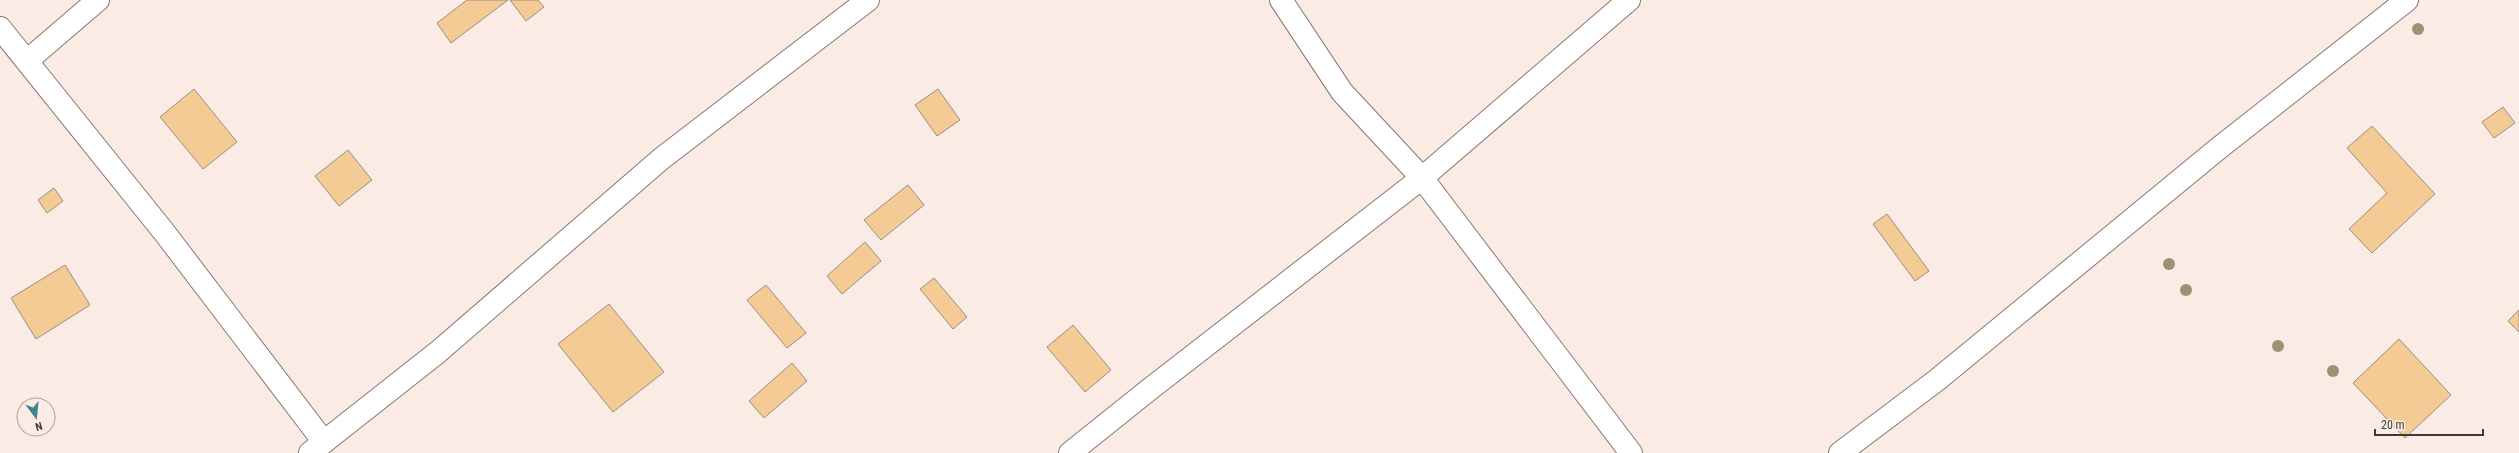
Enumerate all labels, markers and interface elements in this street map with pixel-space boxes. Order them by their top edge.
north arrow [16,397,56,437]
scale bar [2375,411,2483,437]
text: 20 m [2381,418,2405,432]
text: N [33,419,44,433]

